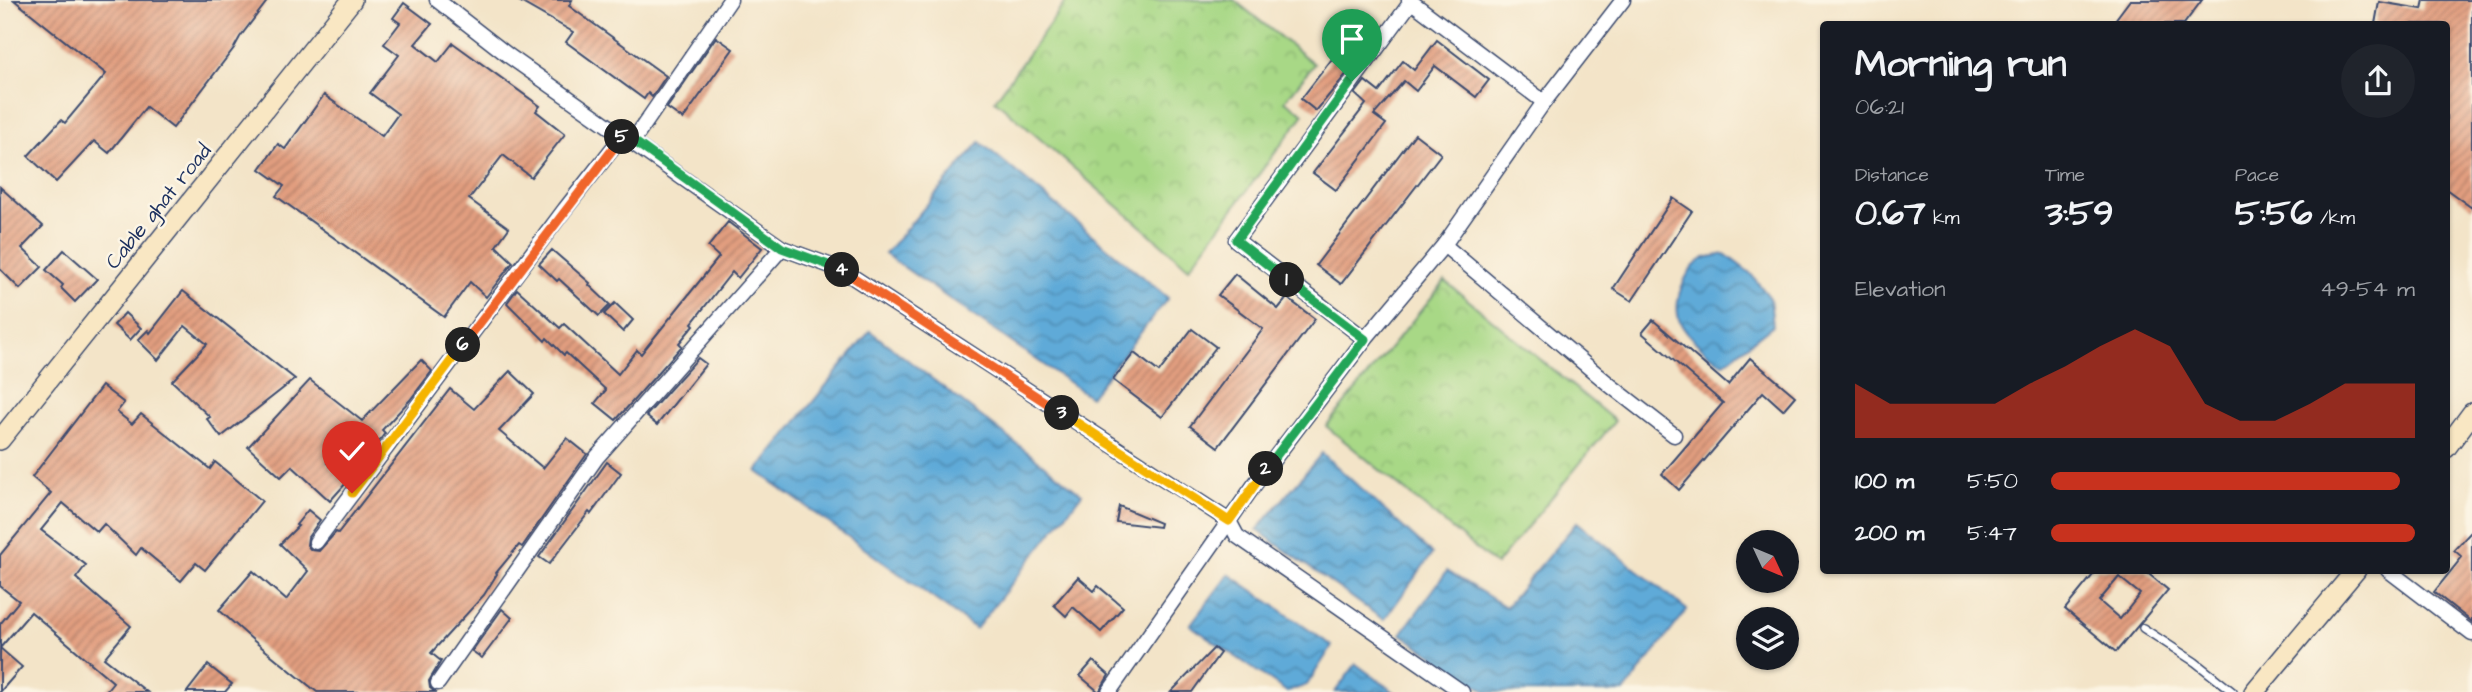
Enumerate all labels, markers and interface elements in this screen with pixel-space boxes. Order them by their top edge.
pin [1322,9,1382,81]
icon: arrive [1333,20,1371,58]
text: Morning run [1855,39,2067,91]
button: share [2341,44,2415,118]
text: 06:21 [1855,91,1904,123]
pin: 5 [604,120,640,154]
text: 5 [615,123,628,150]
street label: Cable ghat road [99,137,220,277]
text: Distance [1855,162,1929,189]
text: Time [2045,162,2085,189]
text: Pace [2235,162,2279,189]
text: 0.67 [1855,189,1925,238]
text: 3:59 [2045,189,2113,238]
text: 5:56 [2235,189,2312,238]
text: km [1925,205,1960,232]
text: /km [2312,205,2355,232]
pin: 4 [824,252,860,288]
text: 4 [835,256,848,283]
pin: 1 [1270,262,1304,298]
text: 1 [1285,266,1288,293]
text: Elevation [1855,273,1946,305]
text: 49–54 m [2320,273,2415,305]
pin: 6 [446,328,480,362]
text: 6 [457,331,468,358]
pin: 3 [1044,396,1080,430]
text: 3 [1057,399,1066,426]
pin [322,421,382,493]
icon: check [333,432,371,470]
pin: 2 [1248,452,1284,486]
text: 2 [1260,455,1271,482]
text: 100 m [1855,465,1914,497]
text: 5:50 [1967,465,2018,497]
text: 200 m [1855,517,1924,549]
text: 5:47 [1967,517,2017,549]
north arrow [1736,530,1799,593]
map controls [1736,530,1799,670]
button: layers [1736,607,1799,670]

